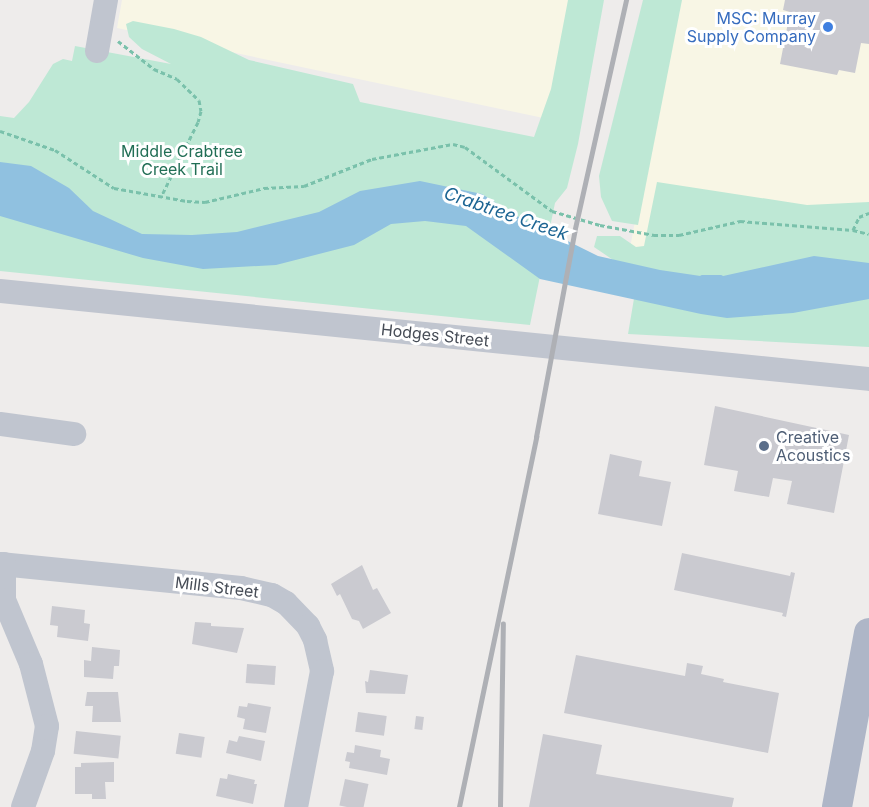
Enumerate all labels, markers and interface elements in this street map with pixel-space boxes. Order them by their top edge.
place label: MSC: Murray Supply Company [687,8,816,46]
marker: MSC: Murray Supply Company [821,20,835,34]
park label: Middle Crabtree Creek Trail [121,141,243,179]
water label: Crabtree Creek [441,183,571,245]
street label: Hodges Street [380,320,490,350]
place label: Creative Acoustics [776,427,850,465]
marker: Creative Acoustics [757,439,771,453]
street label: Mills Street [174,572,260,602]

